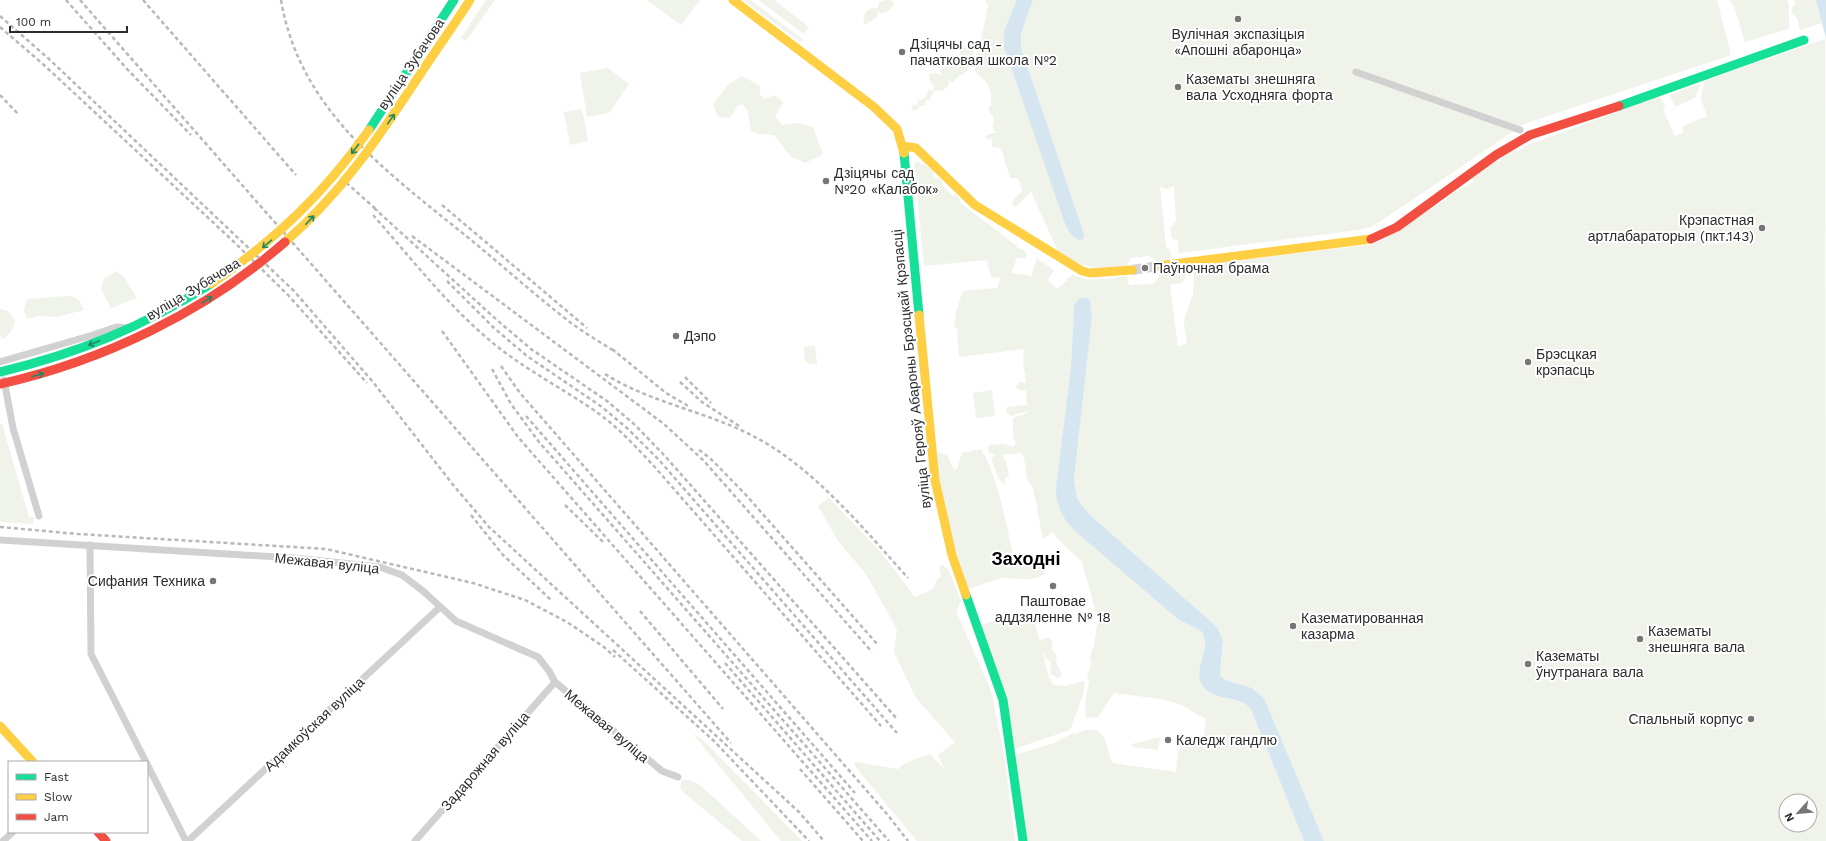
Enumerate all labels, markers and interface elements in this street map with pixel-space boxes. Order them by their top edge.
scale bar [10,8,127,34]
marker: Вулічная экспазіцыя «Апошні абаронца» [1233,14,1243,24]
text: 100 m [16,15,51,29]
street label: вуліца Зубачова [375,15,448,113]
place label: Вулічная экспазіцыя «Апошні абаронца» [1171,26,1305,58]
place label: Дзіцячы сад - пачатковая школа №2 [910,36,1057,68]
marker: Дзіцячы сад - пачатковая школа №2 [897,47,907,57]
place label: Казематы знешняга вала Усходняга форта [1186,71,1333,103]
marker: Казематы знешняга вала Усходняга форта [1173,82,1183,92]
one-way arrow [387,114,395,125]
one-way arrow [351,143,359,154]
place label: Дзіцячы сад №20 «Калабок» [834,165,939,197]
marker: Дзіцячы сад №20 «Калабок» [821,176,831,186]
place label: Крэпастная артлабараторыя (пкт.143) [1588,212,1754,244]
one-way arrow [305,215,314,225]
marker: Крэпастная артлабараторыя (пкт.143) [1757,223,1767,233]
street label: вуліца Герояў Абароны Брэсцкай Крэпасці [888,229,934,509]
one-way arrow [261,239,272,248]
street label: вуліца Зубачова [143,255,243,323]
place label: Паўночная брама [1153,260,1269,276]
marker: Паўночная брама [1140,263,1150,273]
one-way arrow [201,295,213,303]
place label: Дэпо [684,328,716,344]
marker: Дэпо [671,331,681,341]
one-way arrow [88,340,100,348]
place label: Брэсцкая крэпасць [1536,346,1597,378]
marker: Брэсцкая крэпасць [1523,357,1533,367]
one-way arrow [31,370,44,378]
district label: Заходні [992,548,1060,569]
street label: Межавая вуліца [274,550,380,576]
place label: Сифания Техника [88,573,205,589]
marker: Сифания Техника [208,576,218,586]
marker: Паштовае аддзяленне № 18 [1048,581,1058,591]
place label: Паштовае аддзяленне № 18 [995,593,1111,625]
place label: Казематированная казарма [1301,610,1424,642]
marker: Казематированная казарма [1288,621,1298,631]
place label: Казематы знешняга вала [1648,623,1745,655]
marker: Казематы знешняга вала [1635,634,1645,644]
place label: Казематы ўнутранага вала [1536,648,1644,680]
marker: Казематы ўнутранага вала [1523,659,1533,669]
street label: Адамкоўская вуліца [261,674,367,774]
street label: Межавая вуліца [562,686,652,766]
street label: Задарожная вуліца [438,708,532,814]
place label: Спальный корпус [1628,711,1743,727]
marker: Спальный корпус [1746,714,1756,724]
place label: Каледж гандлю [1176,732,1277,748]
marker: Каледж гандлю [1163,735,1173,745]
legend [8,761,148,833]
text: Fast [44,770,69,784]
text: Slow [44,790,72,804]
north arrow [1778,793,1818,833]
text: Jam [44,810,69,824]
text: N [1782,811,1797,824]

